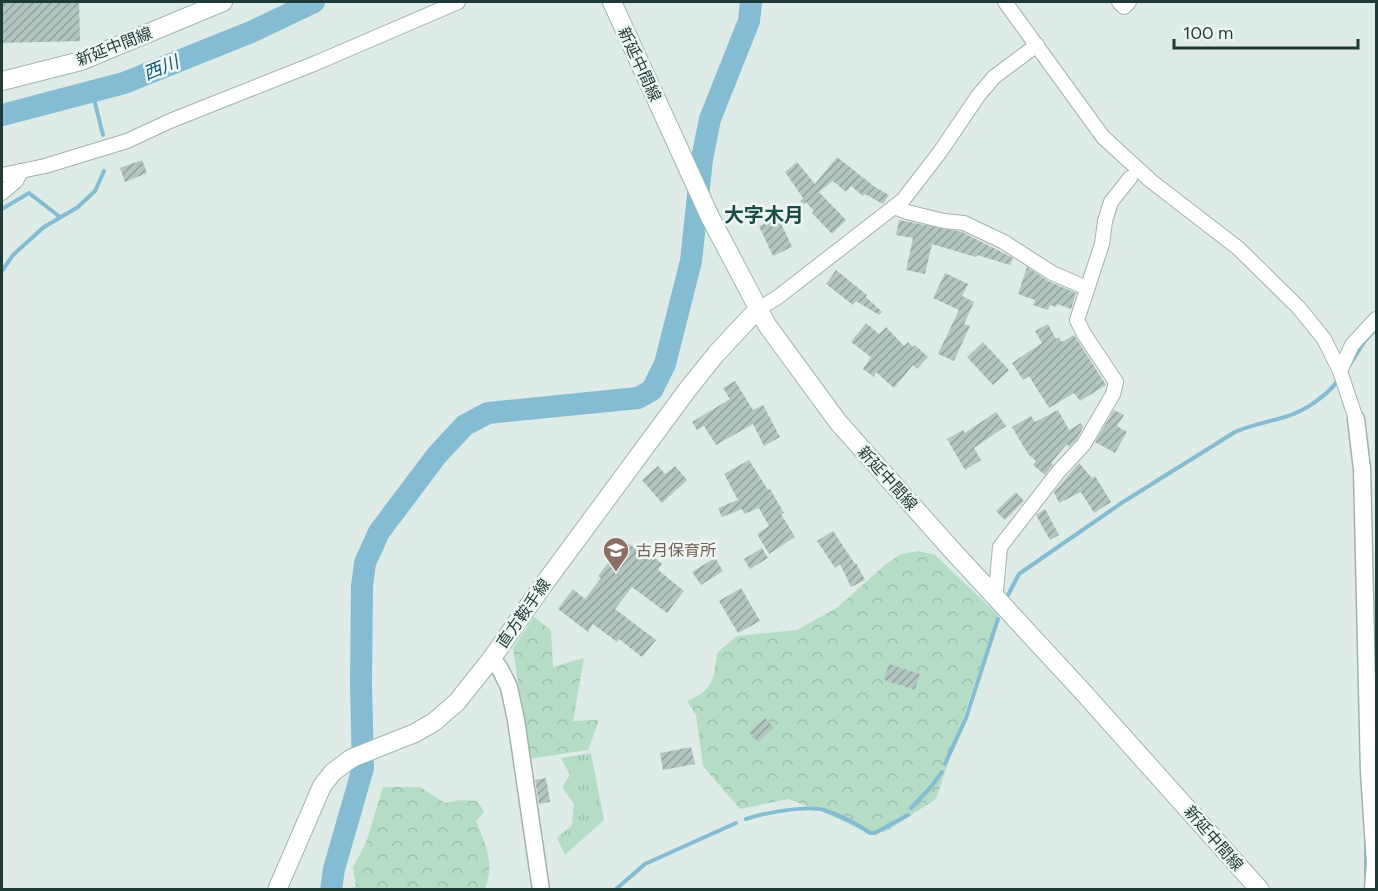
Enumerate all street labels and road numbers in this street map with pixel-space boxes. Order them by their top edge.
street label: 新延中間線 [73,23,155,70]
street label: 新延中間線 [614,24,665,104]
street label: 新延中間線 [854,442,921,514]
street label: 直方鞍手線 [493,575,554,652]
street label: 新延中間線 [1180,802,1247,875]

